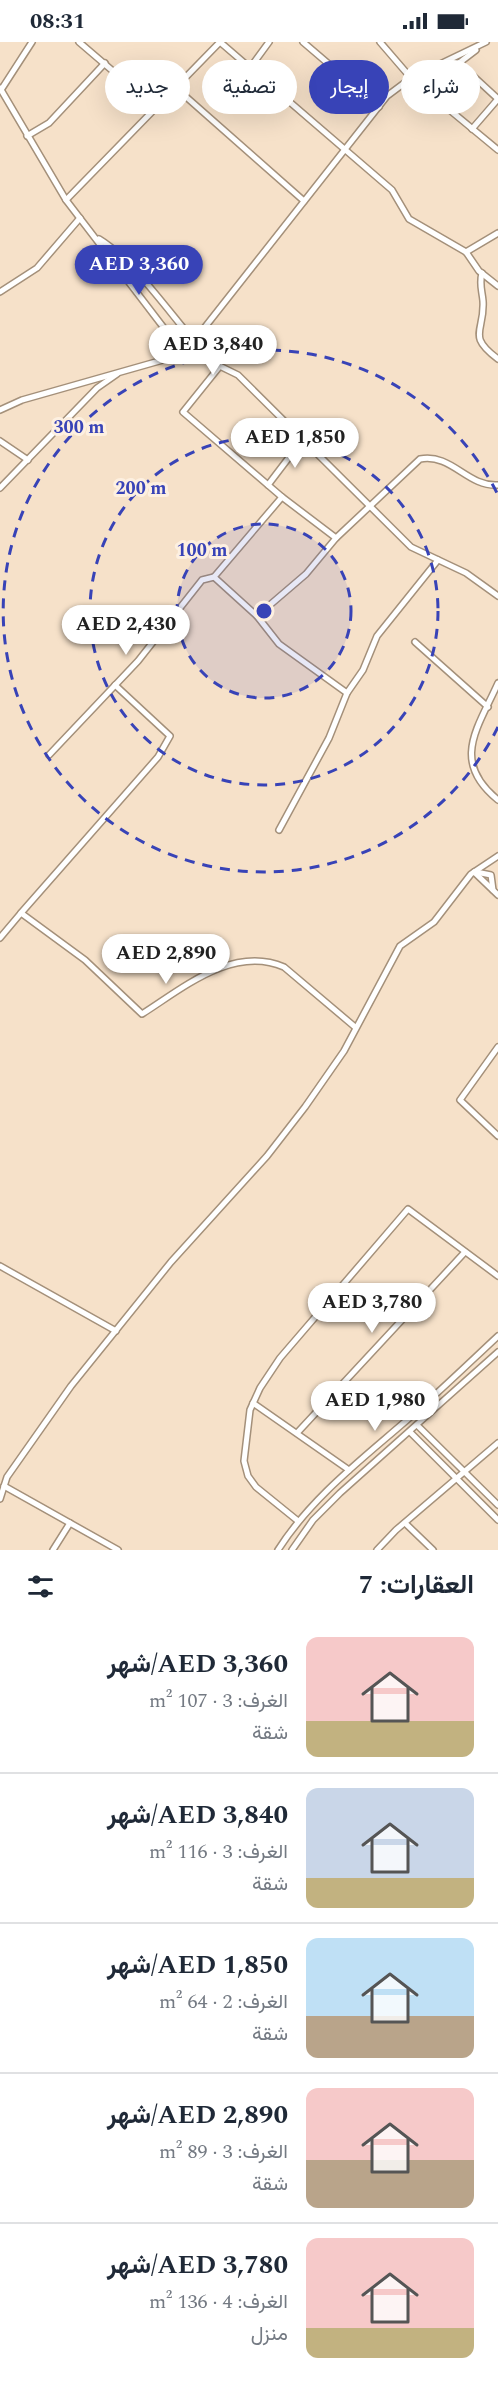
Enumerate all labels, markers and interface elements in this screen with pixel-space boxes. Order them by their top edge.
text: 08:31 [30,5,85,38]
chip: جديد [105,60,190,114]
chip: تصفية [202,60,297,114]
chip: إيجار [309,60,389,114]
chip: شراء [401,60,480,114]
pin: AED 3,360 [70,245,208,296]
text: AED 3,360 [89,249,189,279]
pin: AED 3,840 [144,325,282,376]
text: AED 3,840 [163,329,263,359]
text: 300 m [53,414,105,441]
pin: AED 1,850 [226,418,364,469]
text: AED 1,850 [245,422,345,452]
text: 200 m [115,475,167,502]
text: 100 m [176,537,228,564]
centre of rings [254,601,274,621]
pin: AED 2,430 [57,605,195,656]
text: AED 2,430 [76,609,176,639]
pin: AED 2,890 [97,934,235,985]
text: AED 2,890 [116,938,216,968]
pin: AED 3,780 [303,1283,441,1334]
text: AED 3,780 [322,1287,422,1317]
pin: AED 1,980 [306,1381,444,1432]
text: AED 1,980 [325,1385,425,1415]
text: العقارات: 7 [359,1565,474,1605]
icon: filters [24,1570,57,1603]
text: AED 3,360/شهر [107,1644,288,1684]
icon: home [354,1661,426,1733]
text: الغرف: 3 · 107 m² [149,1686,288,1716]
text: شقة [252,1718,288,1748]
text: AED 3,840/شهر [107,1795,288,1835]
icon: home [354,1812,426,1884]
text: الغرف: 3 · 116 m² [149,1837,288,1867]
text: شقة [252,1869,288,1899]
text: AED 1,850/شهر [107,1945,288,1985]
icon: home [354,1962,426,2034]
text: الغرف: 2 · 64 m² [159,1987,288,2017]
text: شقة [252,2019,288,2049]
text: AED 2,890/شهر [107,2095,288,2135]
icon: home [354,2112,426,2184]
text: الغرف: 3 · 89 m² [159,2137,288,2167]
text: شقة [252,2169,288,2199]
text: AED 3,780/شهر [107,2245,288,2285]
icon: home [354,2262,426,2334]
text: الغرف: 4 · 136 m² [149,2287,288,2317]
text: منزل [251,2319,288,2349]

